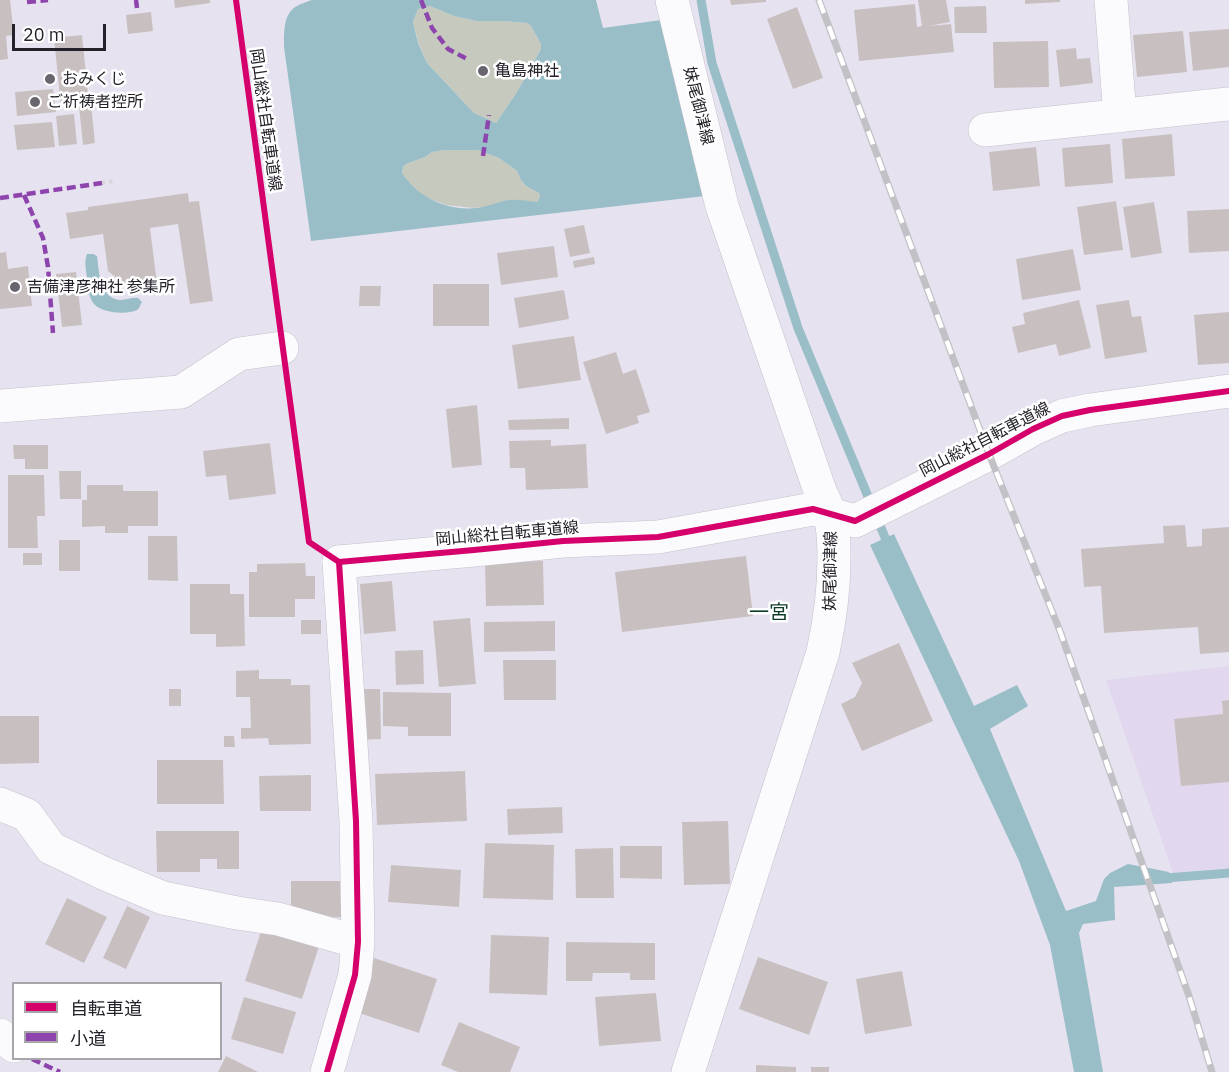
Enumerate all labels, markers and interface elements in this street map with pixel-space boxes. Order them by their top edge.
scale bar [15,12,110,50]
text: 20 m [23,23,65,46]
street label: 岡山総社自転車道線 [245,47,285,193]
place label: 亀島神社 [495,61,559,81]
marker: 亀島神社 [476,64,490,78]
street label: 妹尾御津線 [679,65,717,147]
place label: おみくじ [62,69,126,89]
marker: おみくじ [43,72,57,86]
place label: ご祈祷者控所 [47,92,143,112]
marker: ご祈祷者控所 [28,95,42,109]
place label: 吉備津彦神社 参集所 [27,277,175,297]
marker: 吉備津彦神社 参集所 [8,280,22,294]
street label: 岡山総社自転車道線 [916,399,1054,481]
street label: 岡山総社自転車道線 [434,518,580,550]
street label: 妹尾御津線 [821,531,841,611]
district label: 一宮 [749,601,789,625]
legend [12,982,222,1060]
text: 自転車道 [70,997,142,1020]
text: 小道 [70,1027,106,1050]

